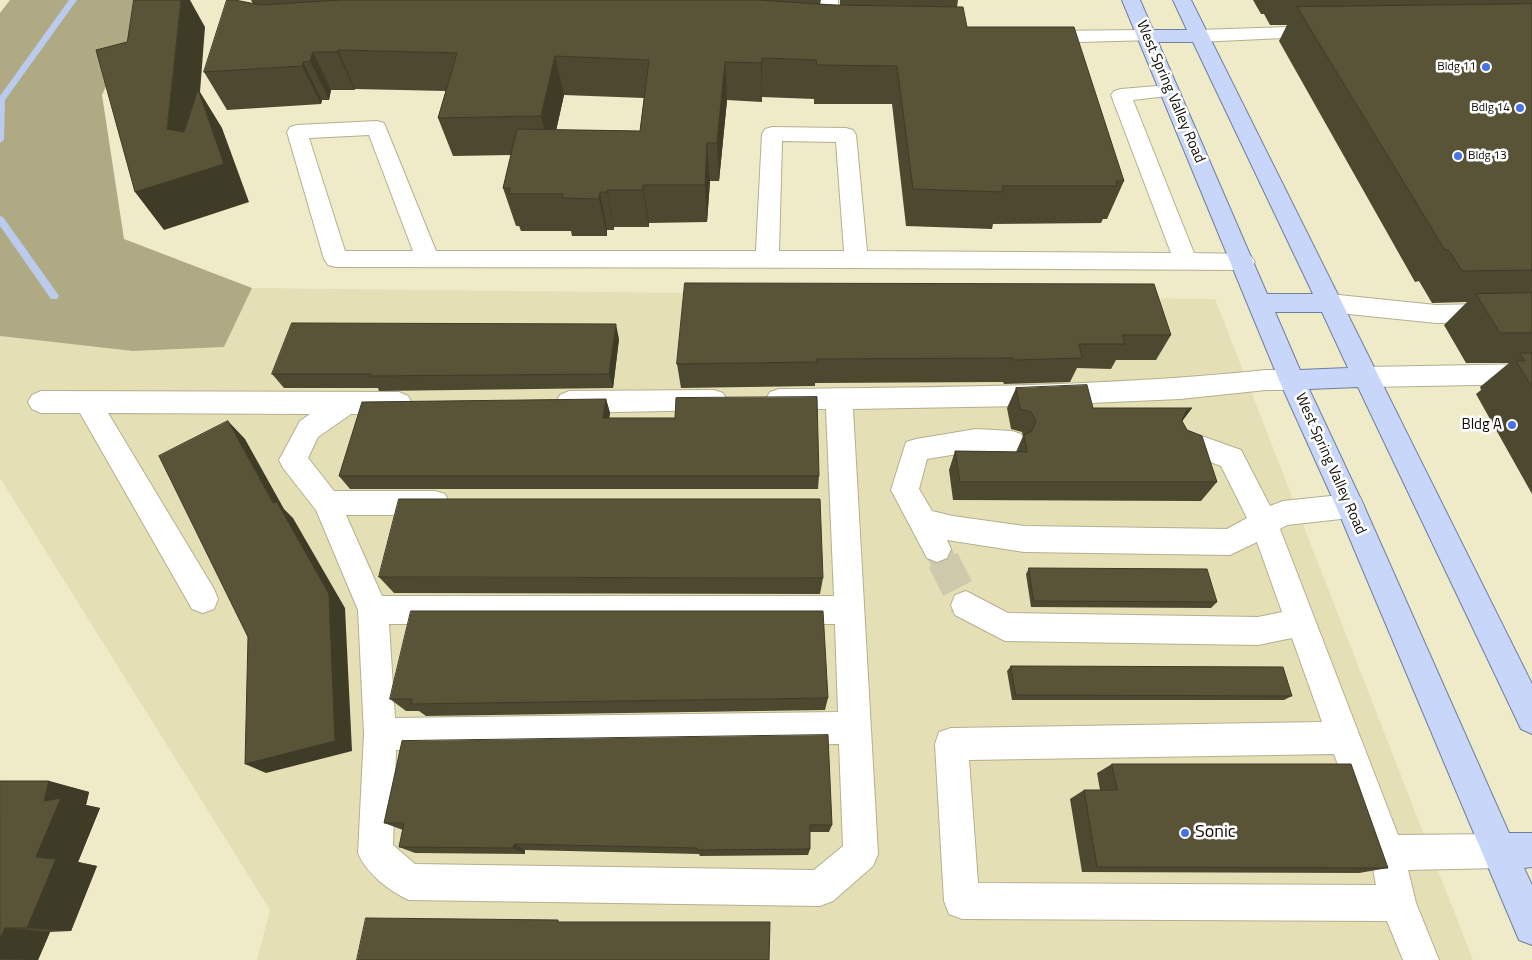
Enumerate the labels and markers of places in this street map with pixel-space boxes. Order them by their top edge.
place label: Bldg 11 [1437,60,1476,74]
marker: Bldg 11 [1480,61,1492,73]
place label: Bdlg 14 [1471,101,1510,115]
marker: Bdlg 14 [1514,102,1526,114]
place label: Bldg 13 [1468,149,1507,163]
marker: Bldg 13 [1452,150,1464,162]
place label: Bldg A [1461,416,1502,434]
marker: Bldg A [1506,419,1518,431]
place label: Sonic [1195,822,1236,844]
marker: Sonic [1179,827,1191,839]

